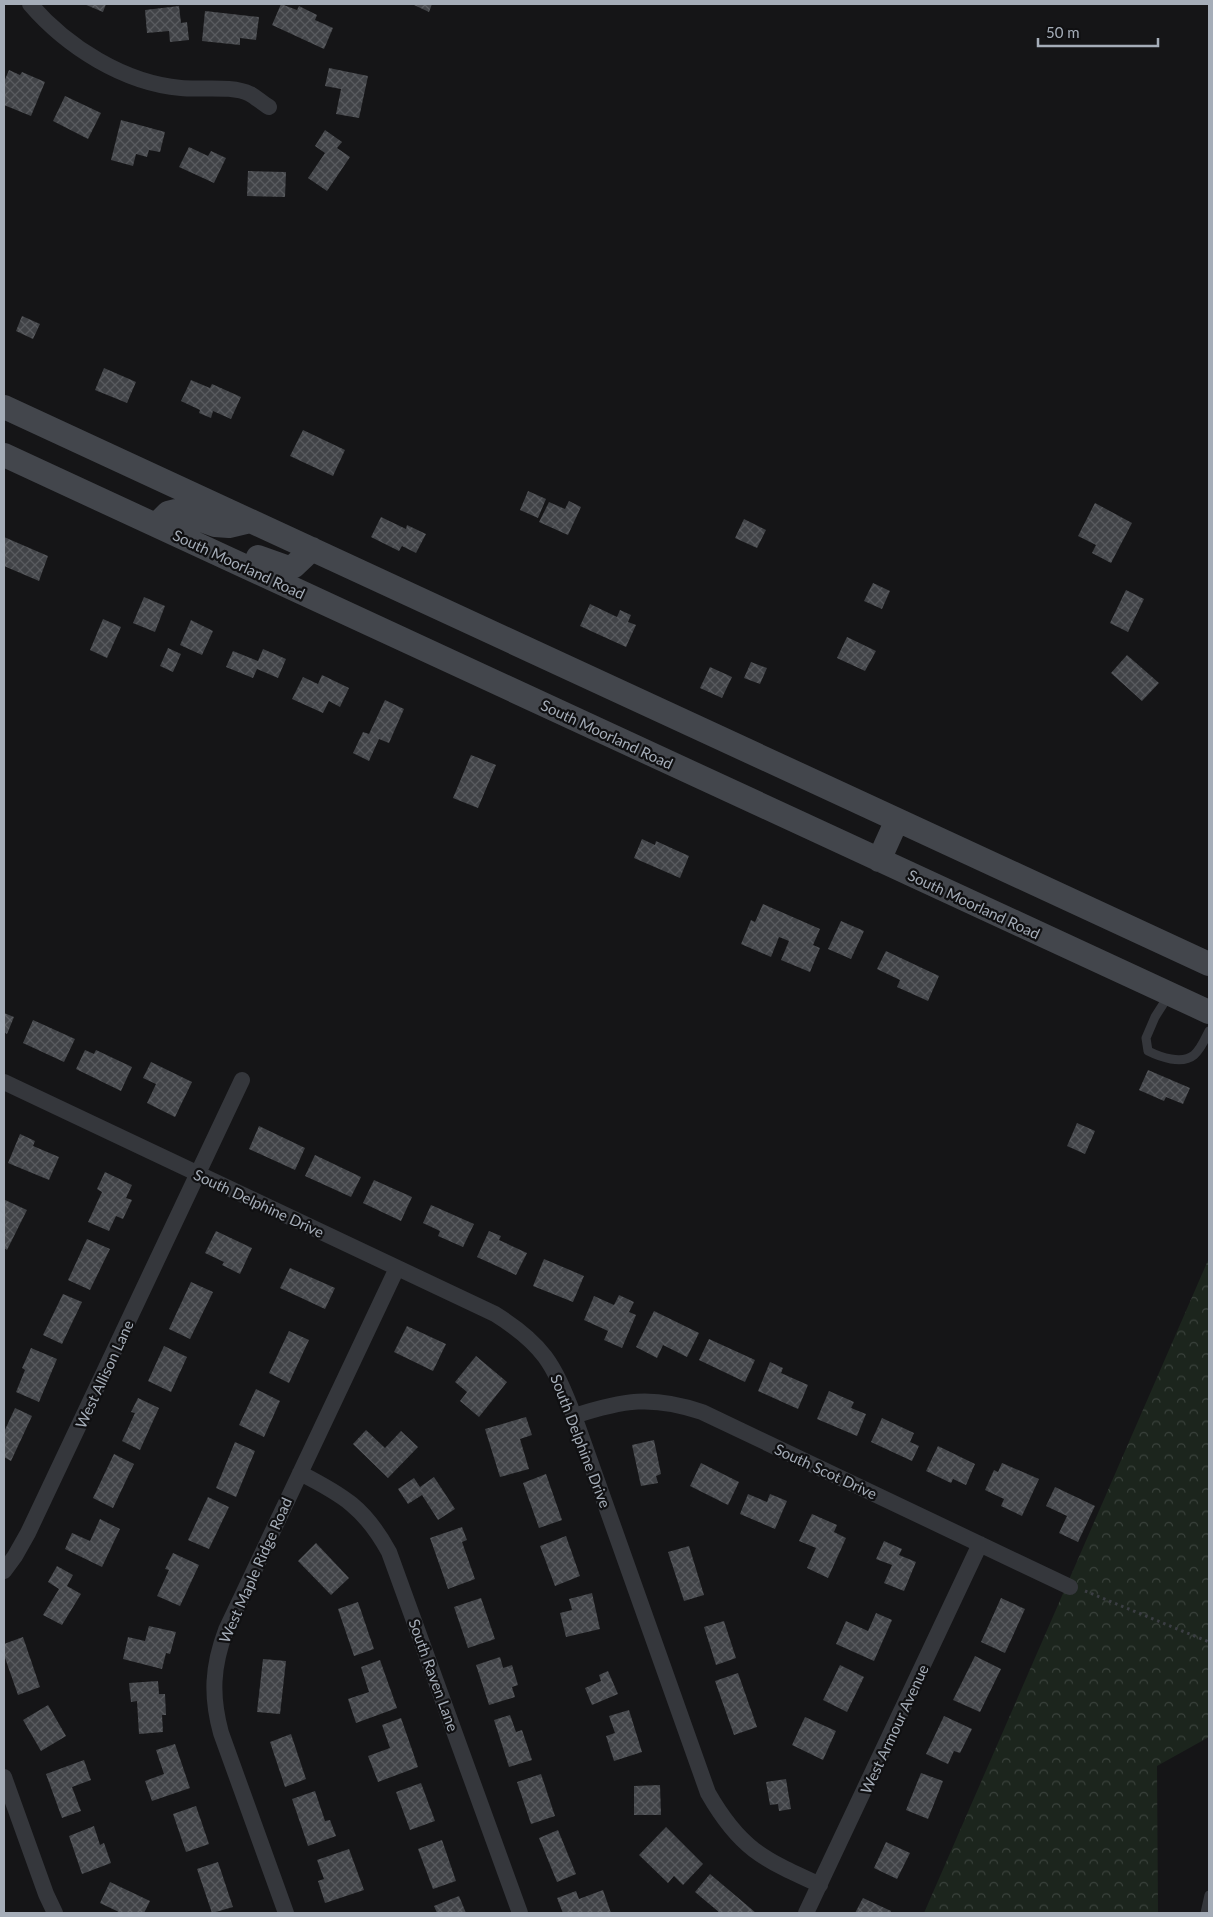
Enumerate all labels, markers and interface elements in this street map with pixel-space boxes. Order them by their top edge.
scale bar [1038,15,1158,47]
text: 50 m [1046,23,1080,41]
street label: South Moorland Road [170,526,308,602]
street label: South Moorland Road [538,696,676,772]
street label: South Moorland Road [905,866,1043,942]
street label: South Delphine Drive [191,1165,327,1241]
street label: West Allison Lane [71,1317,137,1431]
street label: South Delphine Drive [547,1372,615,1510]
street label: South Scot Drive [772,1439,880,1503]
street label: West Maple Ridge Road [215,1495,295,1645]
street label: South Raven Lane [405,1616,463,1734]
street label: West Armour Avenue [856,1661,932,1797]

